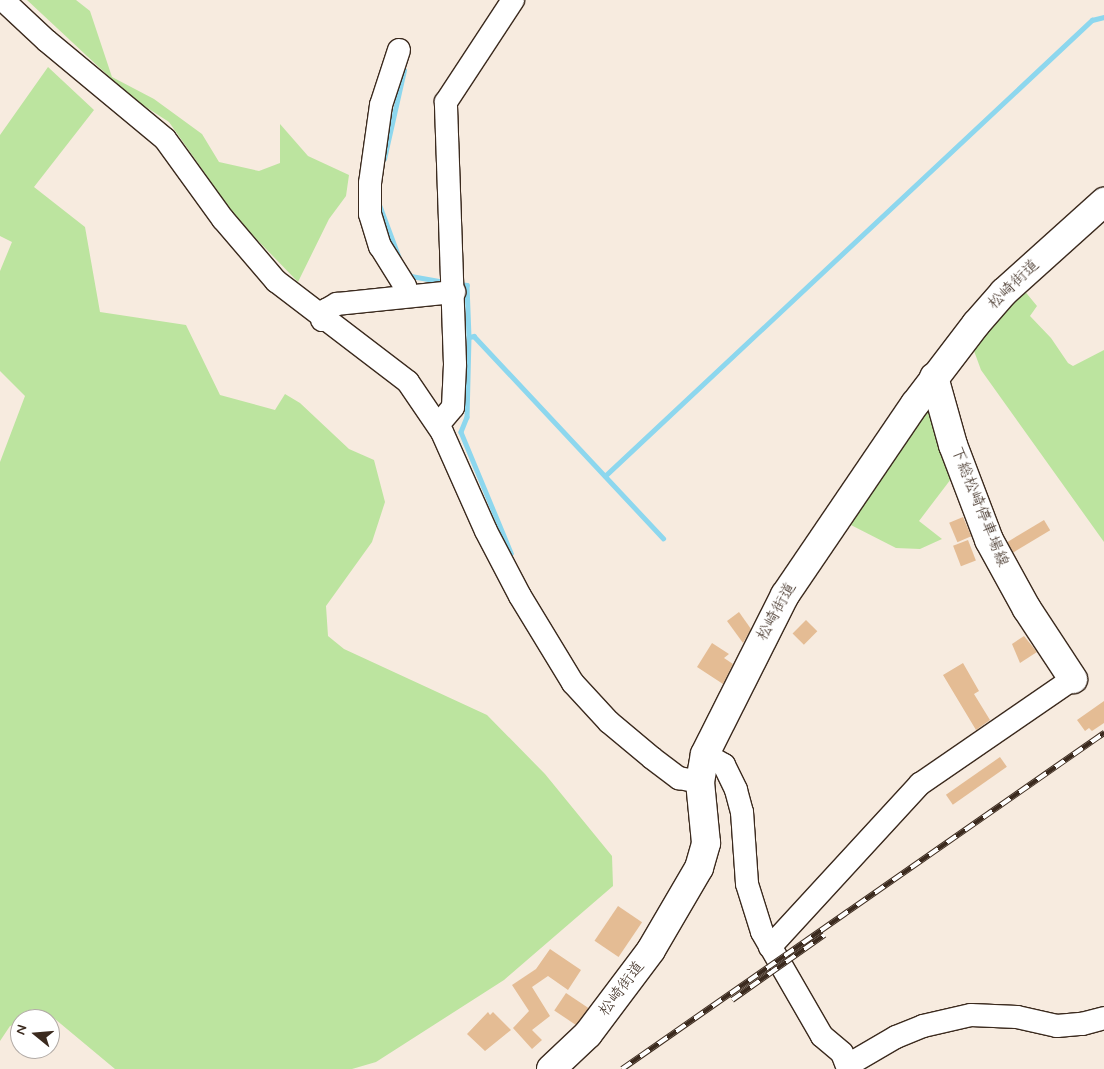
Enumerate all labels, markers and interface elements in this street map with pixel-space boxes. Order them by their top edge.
street label: 松崎街道 [984,256,1044,314]
street label: 下総松崎停車場線 [946,444,1012,570]
street label: 松崎街道 [753,579,801,645]
street label: 松崎街道 [595,958,649,1020]
north arrow [10,1009,60,1059]
text: N [12,1023,32,1037]

